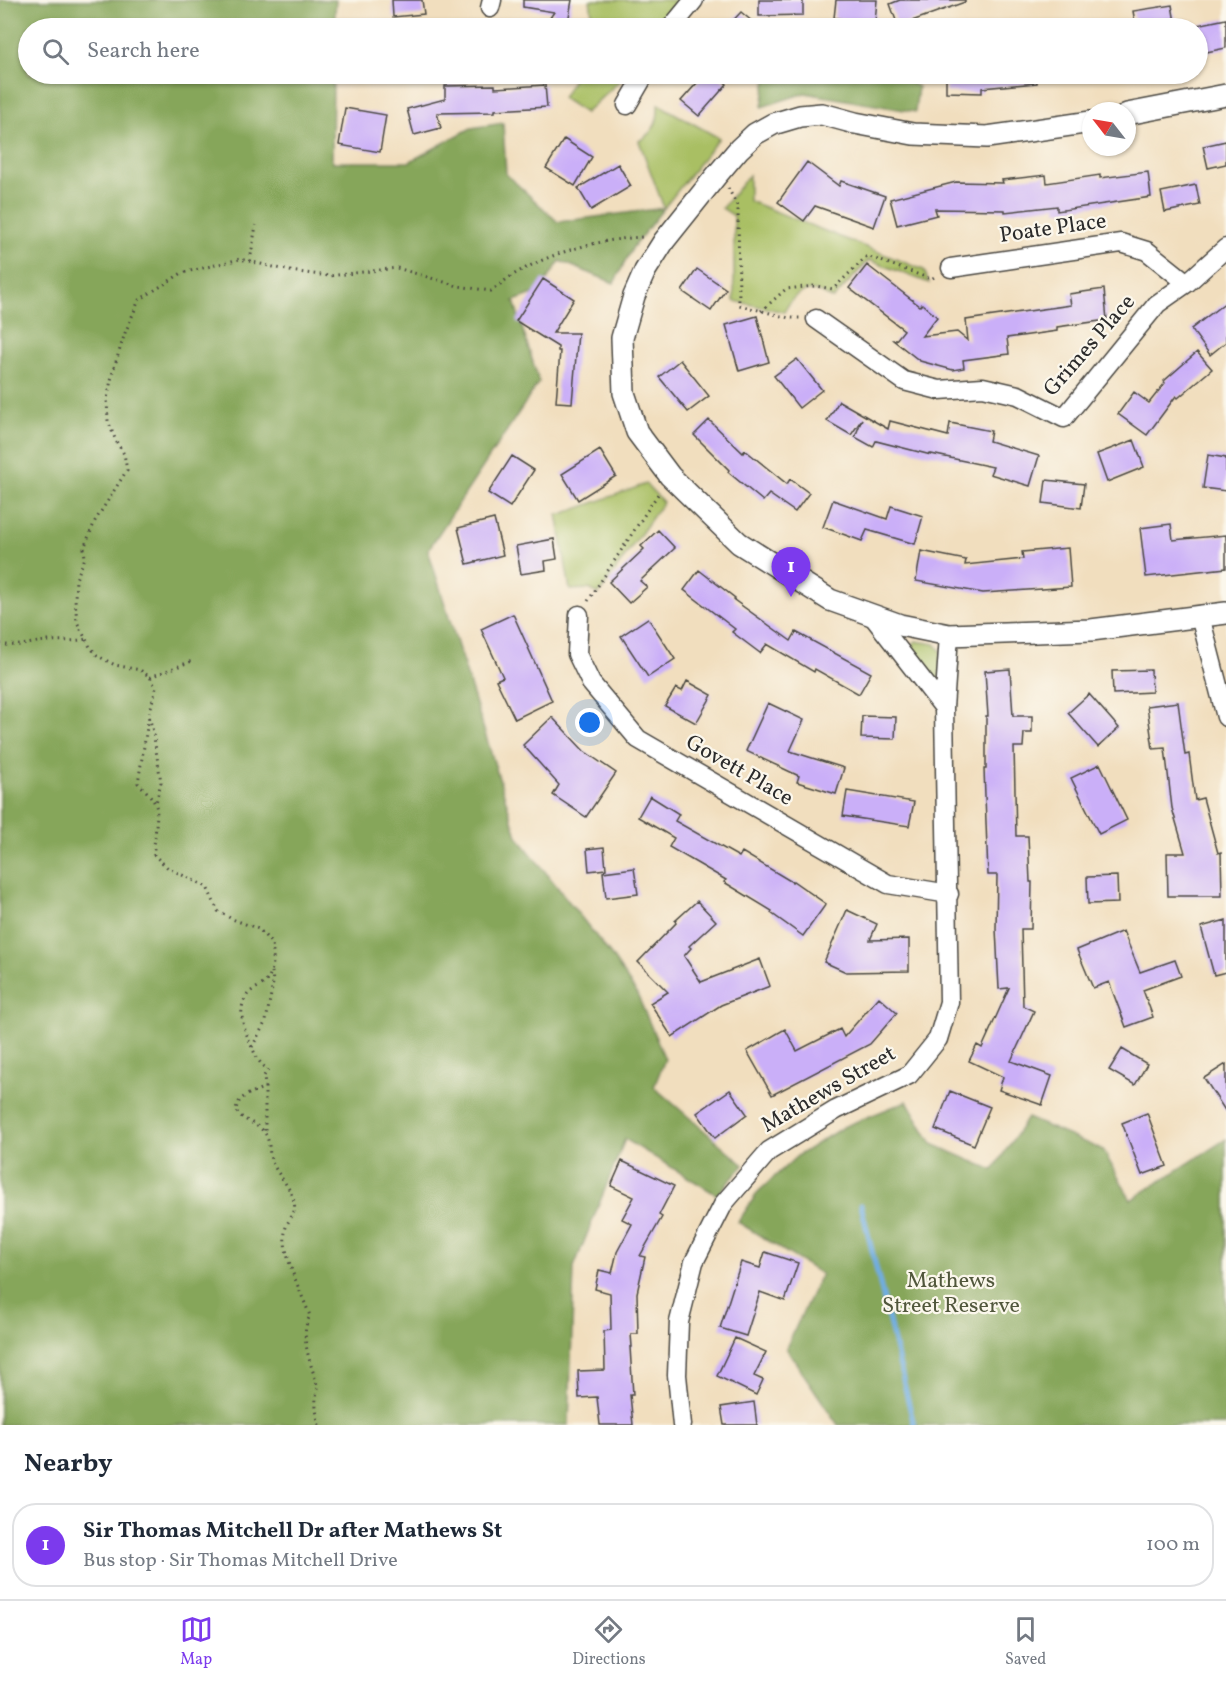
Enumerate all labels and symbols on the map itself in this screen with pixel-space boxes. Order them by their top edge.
north arrow [1082,102,1136,156]
street label: Poate Place [998,206,1108,252]
street label: Grimes Place [1037,288,1143,404]
pin: 1 [772,548,810,597]
your location [575,708,604,737]
street label: Govett Place [679,728,799,814]
street label: Mathews Street [756,1039,902,1141]
park label: Mathews Street Reserve [882,1266,1020,1322]

